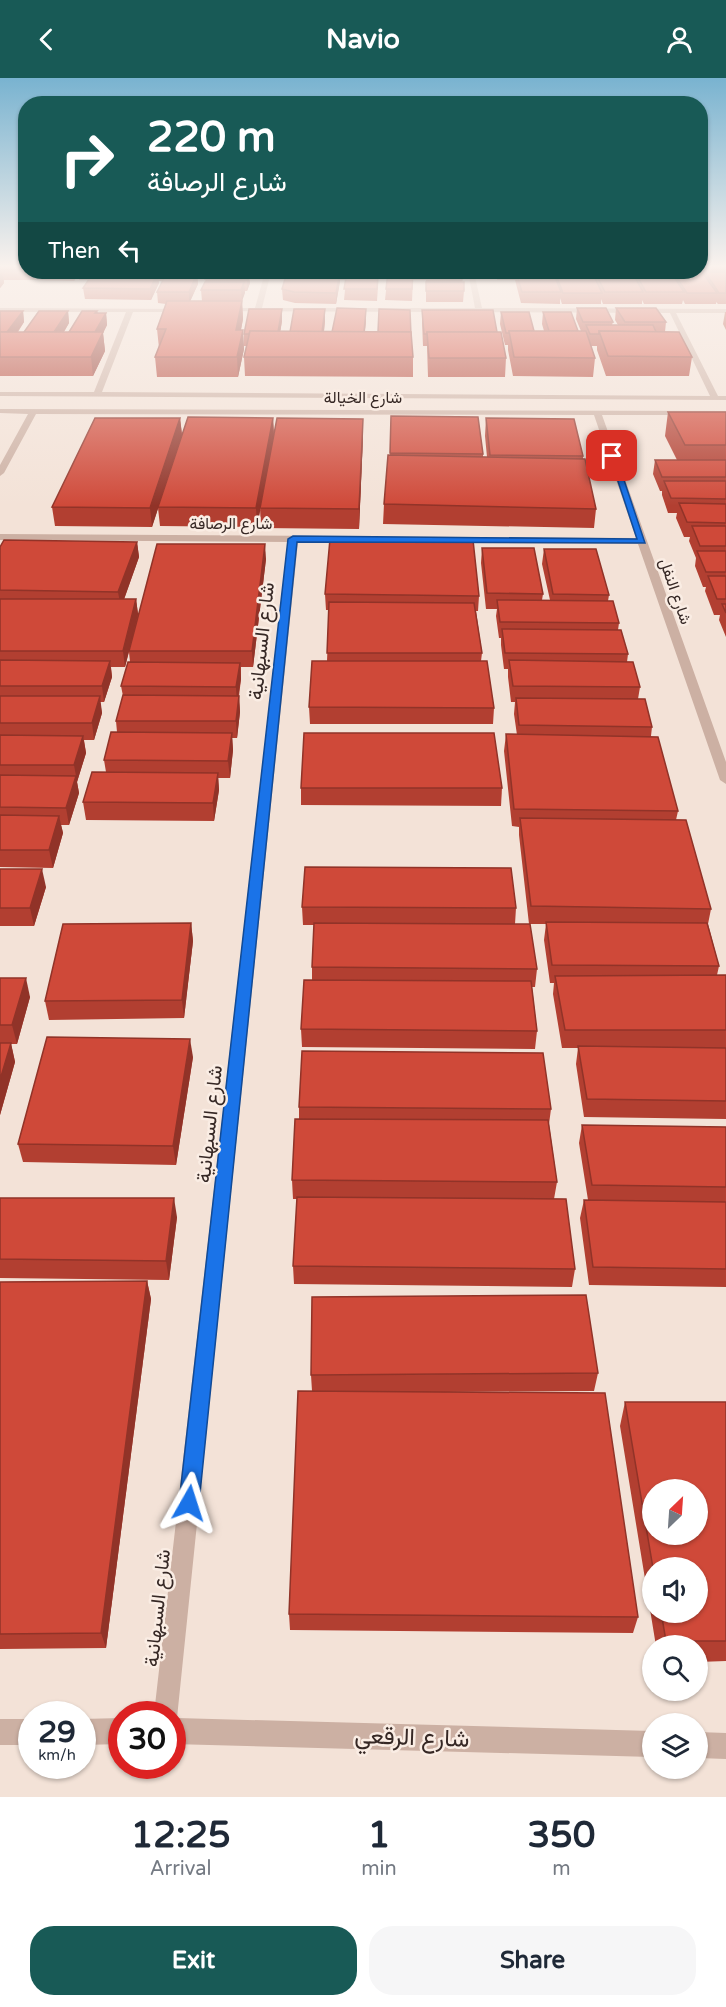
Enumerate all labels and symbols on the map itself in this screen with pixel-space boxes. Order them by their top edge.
street label: شارع الخيالة [324,388,402,409]
pin [586,430,637,481]
street label: شارع الرصافة [190,514,272,535]
street label: شارع النفل [653,556,696,627]
street label: شارع السبهانية [244,581,281,701]
street label: شارع السبهانية [192,1064,229,1184]
position arrow [157,1471,221,1535]
north arrow [642,1479,708,1545]
street label: شارع السبهانية [140,1548,177,1668]
speed limit sign: 30 [108,1701,186,1779]
street label: شارع الرقعي [354,1721,470,1758]

